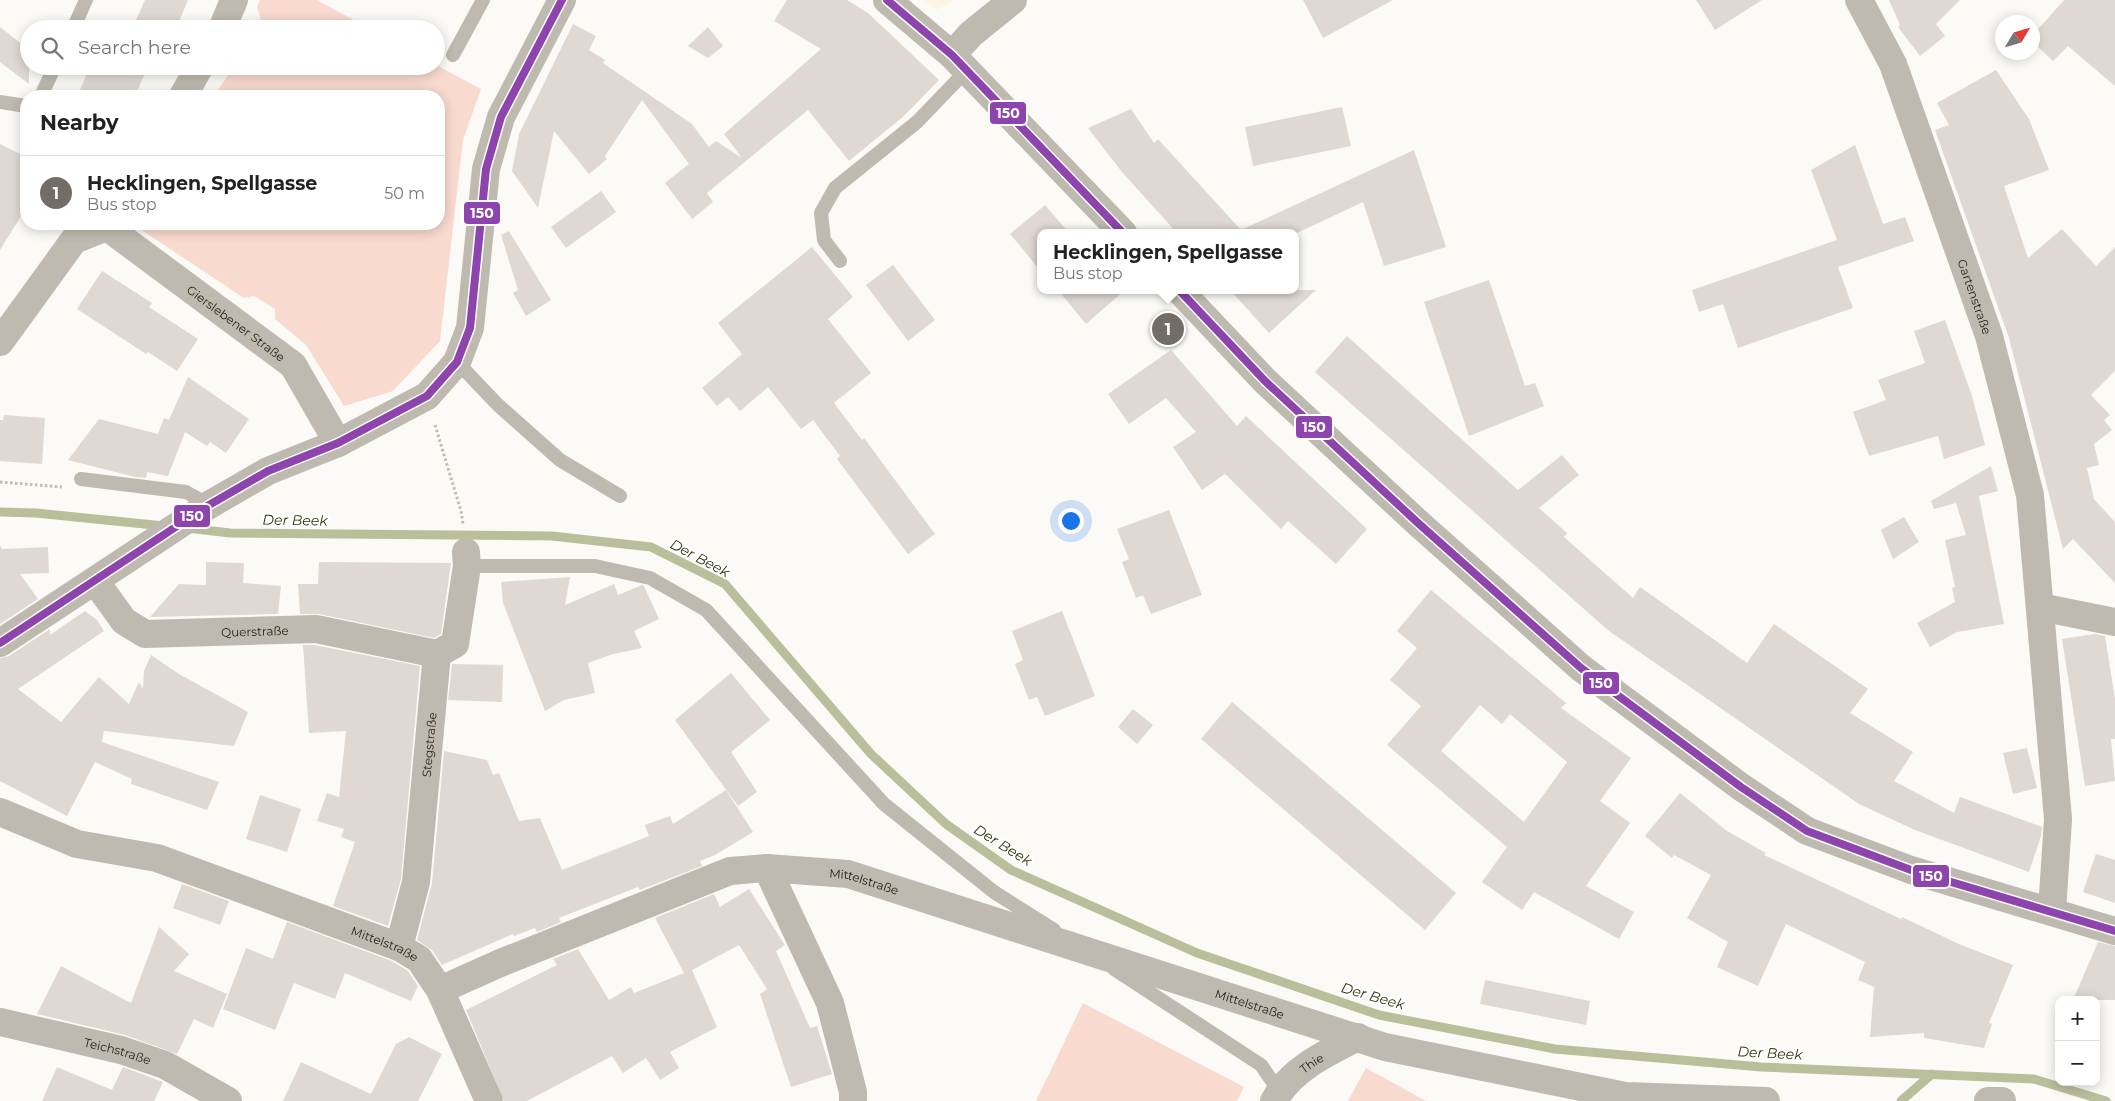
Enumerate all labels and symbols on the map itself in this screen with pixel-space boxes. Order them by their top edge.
north arrow [1995,15,2040,60]
line badge: 150 [989,101,1027,125]
text: 150 [996,104,1020,122]
line badge: 150 [463,201,501,225]
text: 150 [470,204,494,222]
street label: Gartenstraße [1955,257,1995,336]
street label: Gierslebener Straße [184,282,288,364]
pin: 1 [1152,310,1184,348]
line badge: 150 [1295,415,1333,439]
text: 150 [1302,418,1326,436]
line badge: 150 [173,504,211,528]
text: 150 [180,507,204,525]
your location [1058,508,1084,534]
water label: Der Beek [262,510,328,530]
water label: Der Beek [667,535,734,582]
street label: Querstraße [221,622,289,639]
line badge: 150 [1582,671,1620,695]
text: 150 [1589,674,1613,692]
street label: Stegstraße [418,712,439,778]
water label: Der Beek [971,820,1036,870]
line badge: 150 [1912,864,1950,888]
street label: Mittelstraße [829,865,901,897]
text: 150 [1919,867,1943,885]
street label: Mittelstraße [349,923,421,964]
water label: Der Beek [1339,978,1407,1014]
street label: Mittelstraße [1213,985,1286,1022]
street label: Teichstraße [83,1034,153,1067]
water label: Der Beek [1737,1042,1804,1064]
street label: Thie [1296,1050,1326,1076]

